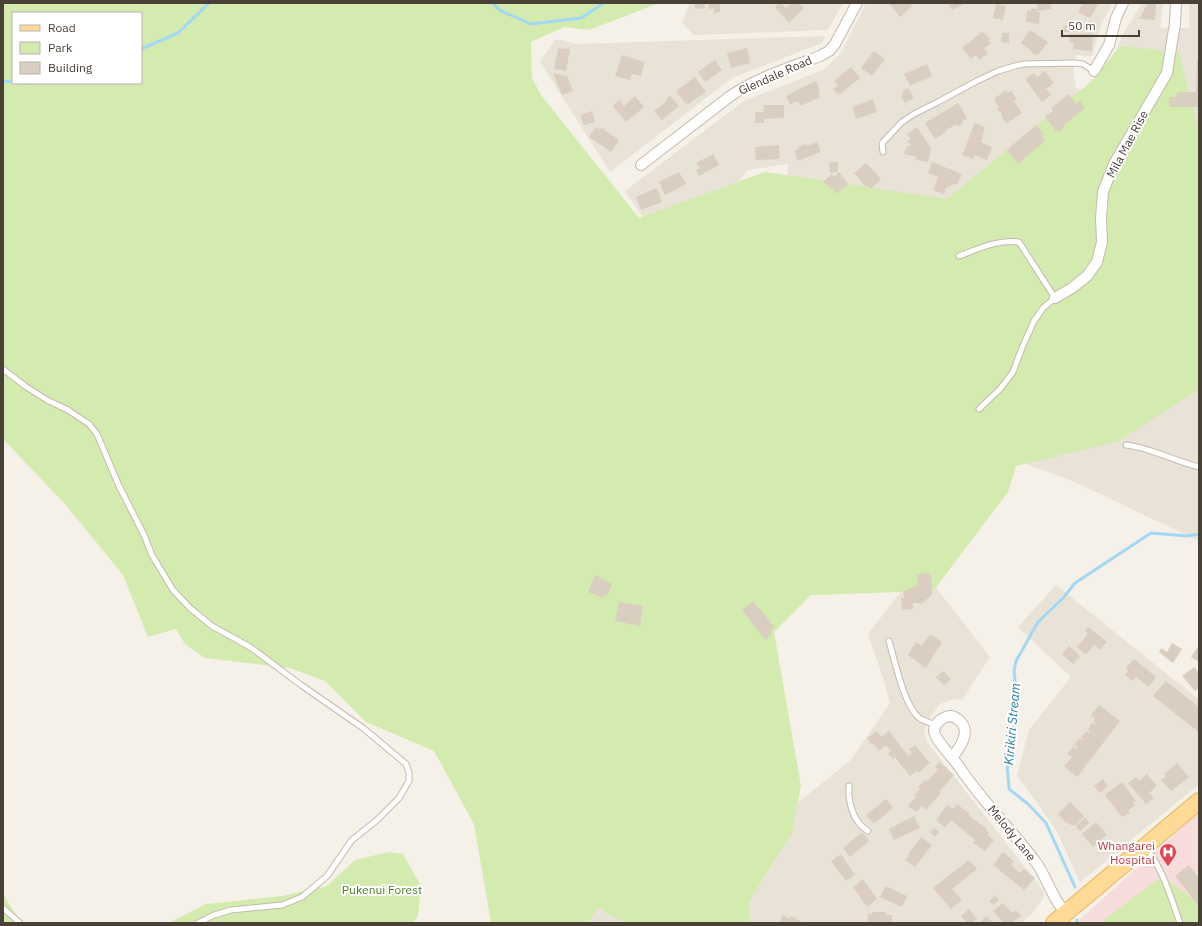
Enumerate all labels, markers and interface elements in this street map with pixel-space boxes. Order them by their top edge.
legend [12,12,142,84]
scale bar [1062,12,1139,38]
text: 50 m [1068,18,1096,33]
text: Road [48,20,76,35]
text: Park [48,40,73,55]
street label: Glendale Road [736,52,814,98]
text: Building [48,60,93,75]
street label: Mila Mae Rise [1103,107,1151,180]
water label: Kirikiri Stream [1000,682,1024,766]
street label: Melody Lane [985,802,1039,864]
place label: Whangarei Hospital [1098,838,1155,867]
hospital icon: Whangarei Hospital [1158,842,1178,867]
park label: Pukenui Forest [342,882,422,897]

